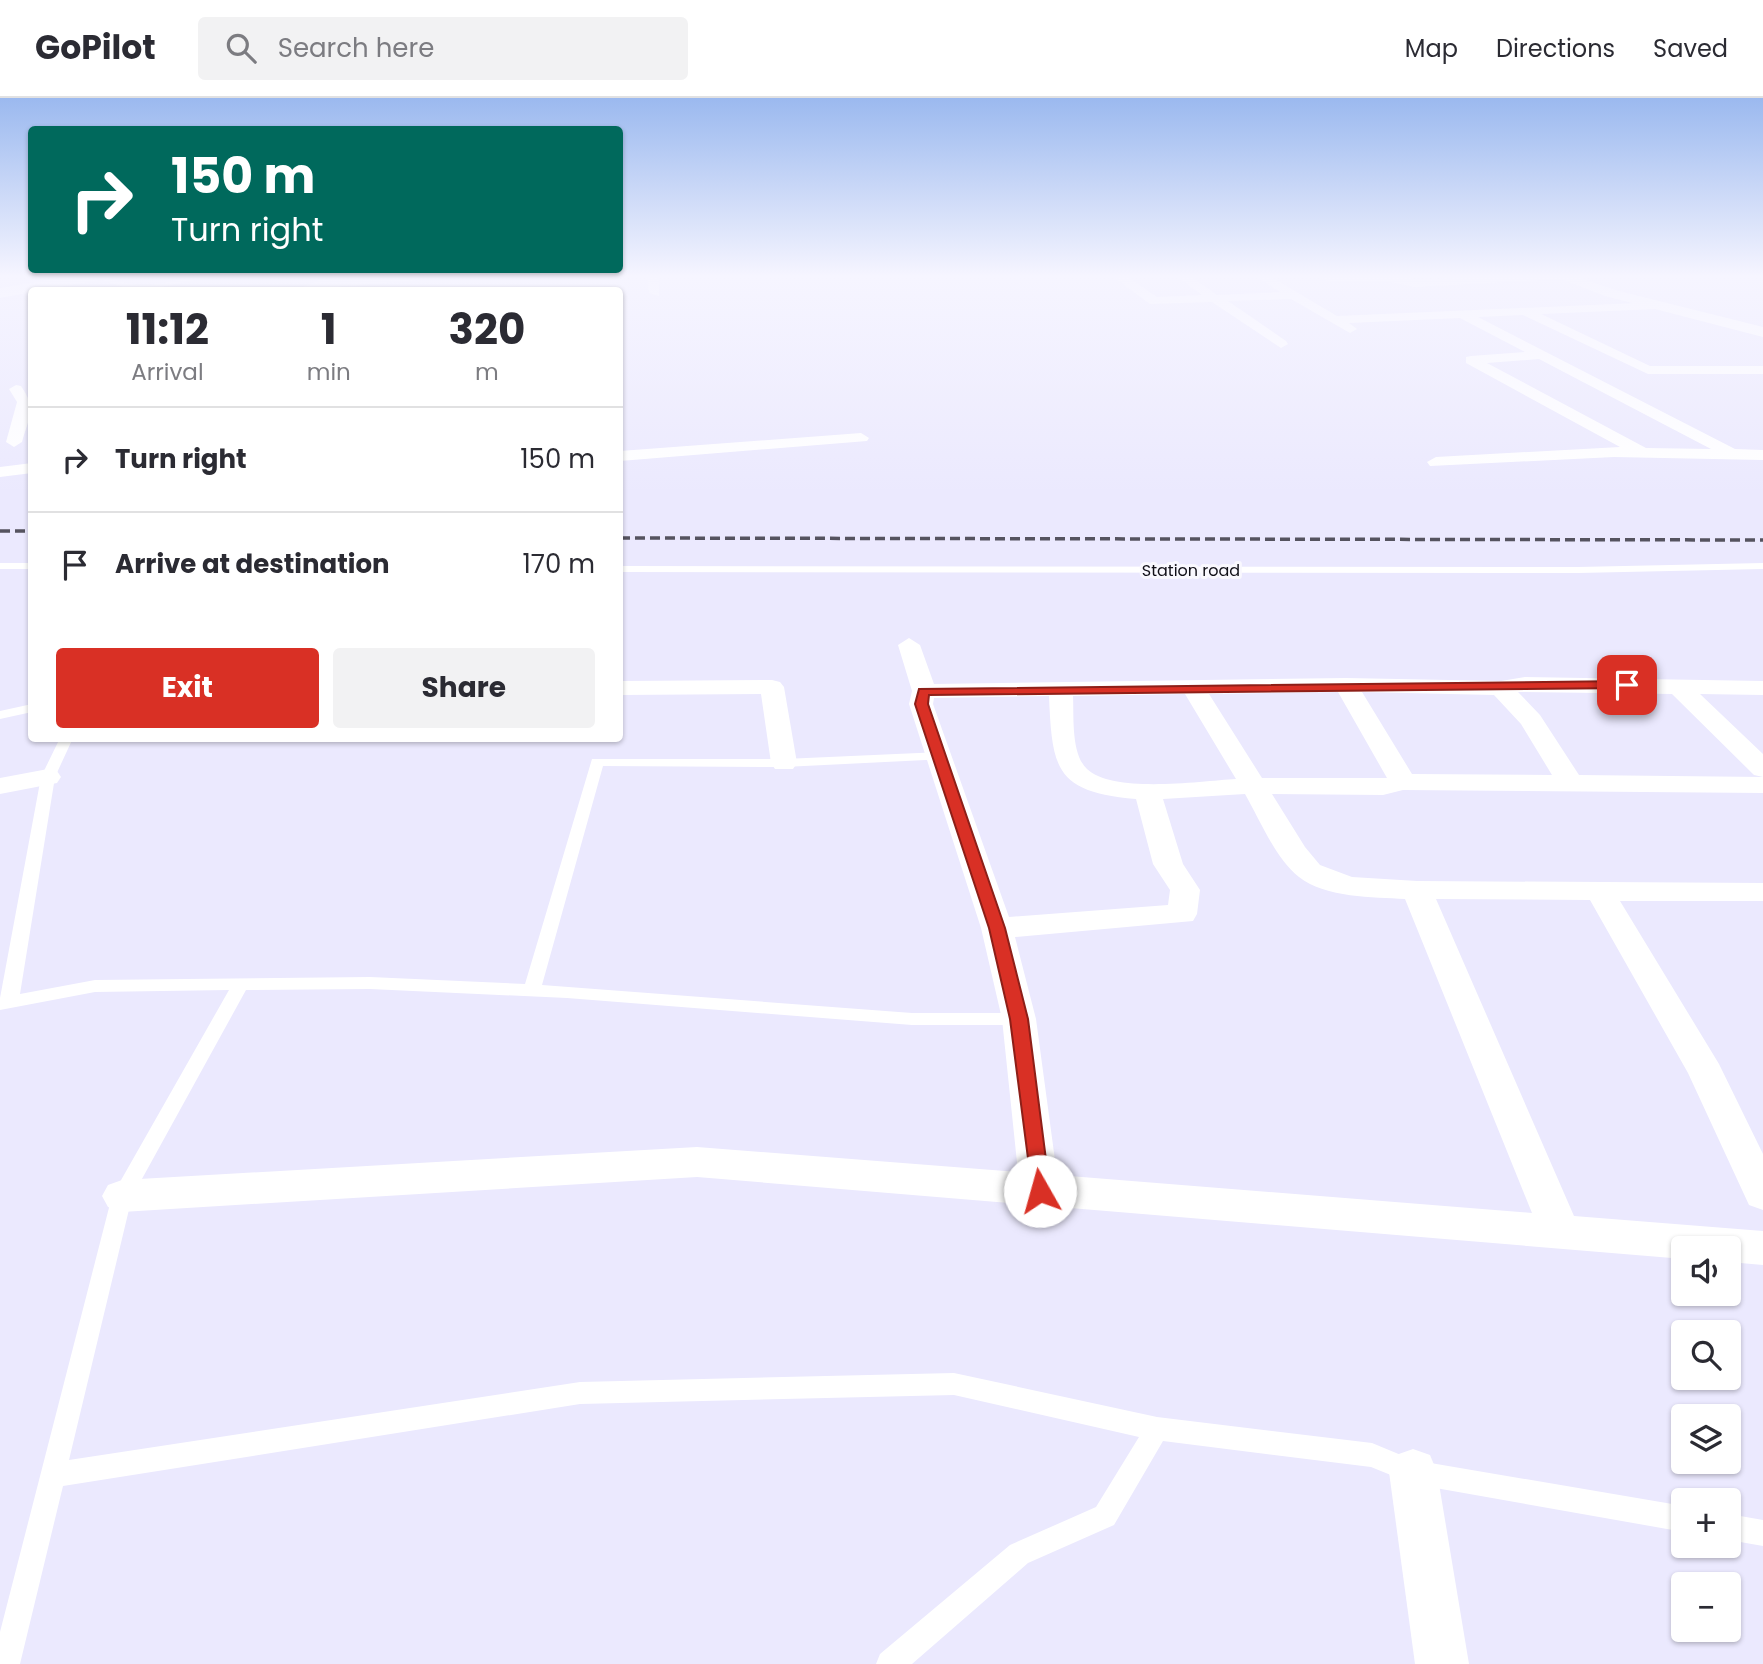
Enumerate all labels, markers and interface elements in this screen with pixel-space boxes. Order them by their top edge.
search box [198,17,688,80]
text: GoPilot [35,24,156,71]
icon: search [222,29,260,67]
text: Search here [278,30,434,66]
text: Map [1405,32,1458,65]
text: Directions [1496,32,1615,65]
text: Saved [1653,32,1728,65]
text: 150 m [171,142,316,210]
icon: right [56,154,147,245]
text: Turn right [171,207,323,252]
text: 11:12 [126,300,209,359]
text: 1 [321,300,337,359]
text: 320 [448,300,525,359]
text: Arrival [131,356,204,388]
text: min [307,356,351,388]
text: m [475,356,499,388]
icon: right [56,441,94,479]
text: Turn right [115,441,247,477]
text: 150 m [520,441,595,477]
icon: arrive [56,546,94,584]
text: Arrive at destination [115,546,390,582]
text: 170 m [522,546,595,582]
street label: Station road [1142,559,1240,582]
button: Exit [56,648,319,728]
button: Share [333,648,595,728]
pin [1597,655,1657,715]
icon: arrive [1608,666,1646,704]
position arrow [1003,1154,1077,1228]
map controls [1671,1236,1741,1642]
button: sound [1671,1236,1741,1306]
button: search [1671,1320,1741,1390]
button: layers [1671,1404,1741,1474]
button: + [1671,1488,1741,1558]
button: − [1671,1572,1741,1642]

